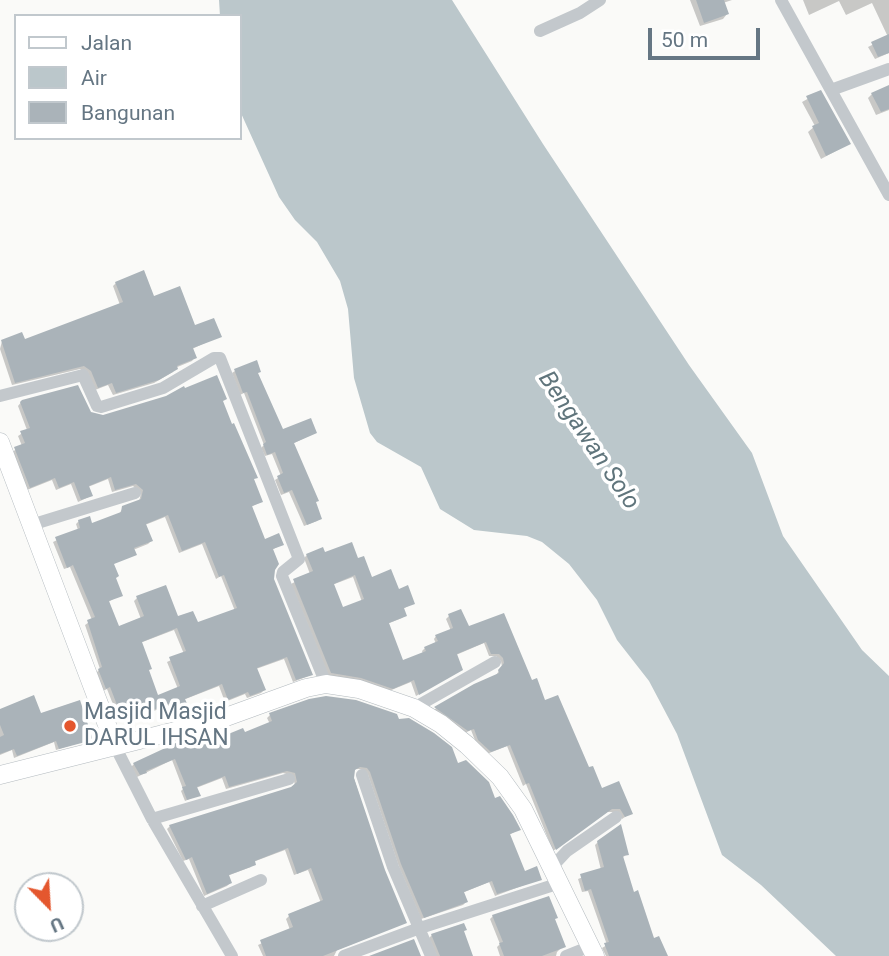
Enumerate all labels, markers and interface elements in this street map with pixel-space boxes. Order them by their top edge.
legend [14,14,242,140]
scale bar [651,14,763,58]
text: 50 m [661,28,708,52]
text: Jalan [81,31,132,55]
text: Air [81,66,107,90]
text: Bangunan [81,101,175,125]
water label: Bengawan Solo [531,366,645,516]
place label: Masjid Masjid DARUL IHSAN [84,699,229,753]
marker: Masjid Masjid DARUL IHSAN [62,718,78,734]
north arrow [14,872,84,942]
text: U [47,912,67,938]

